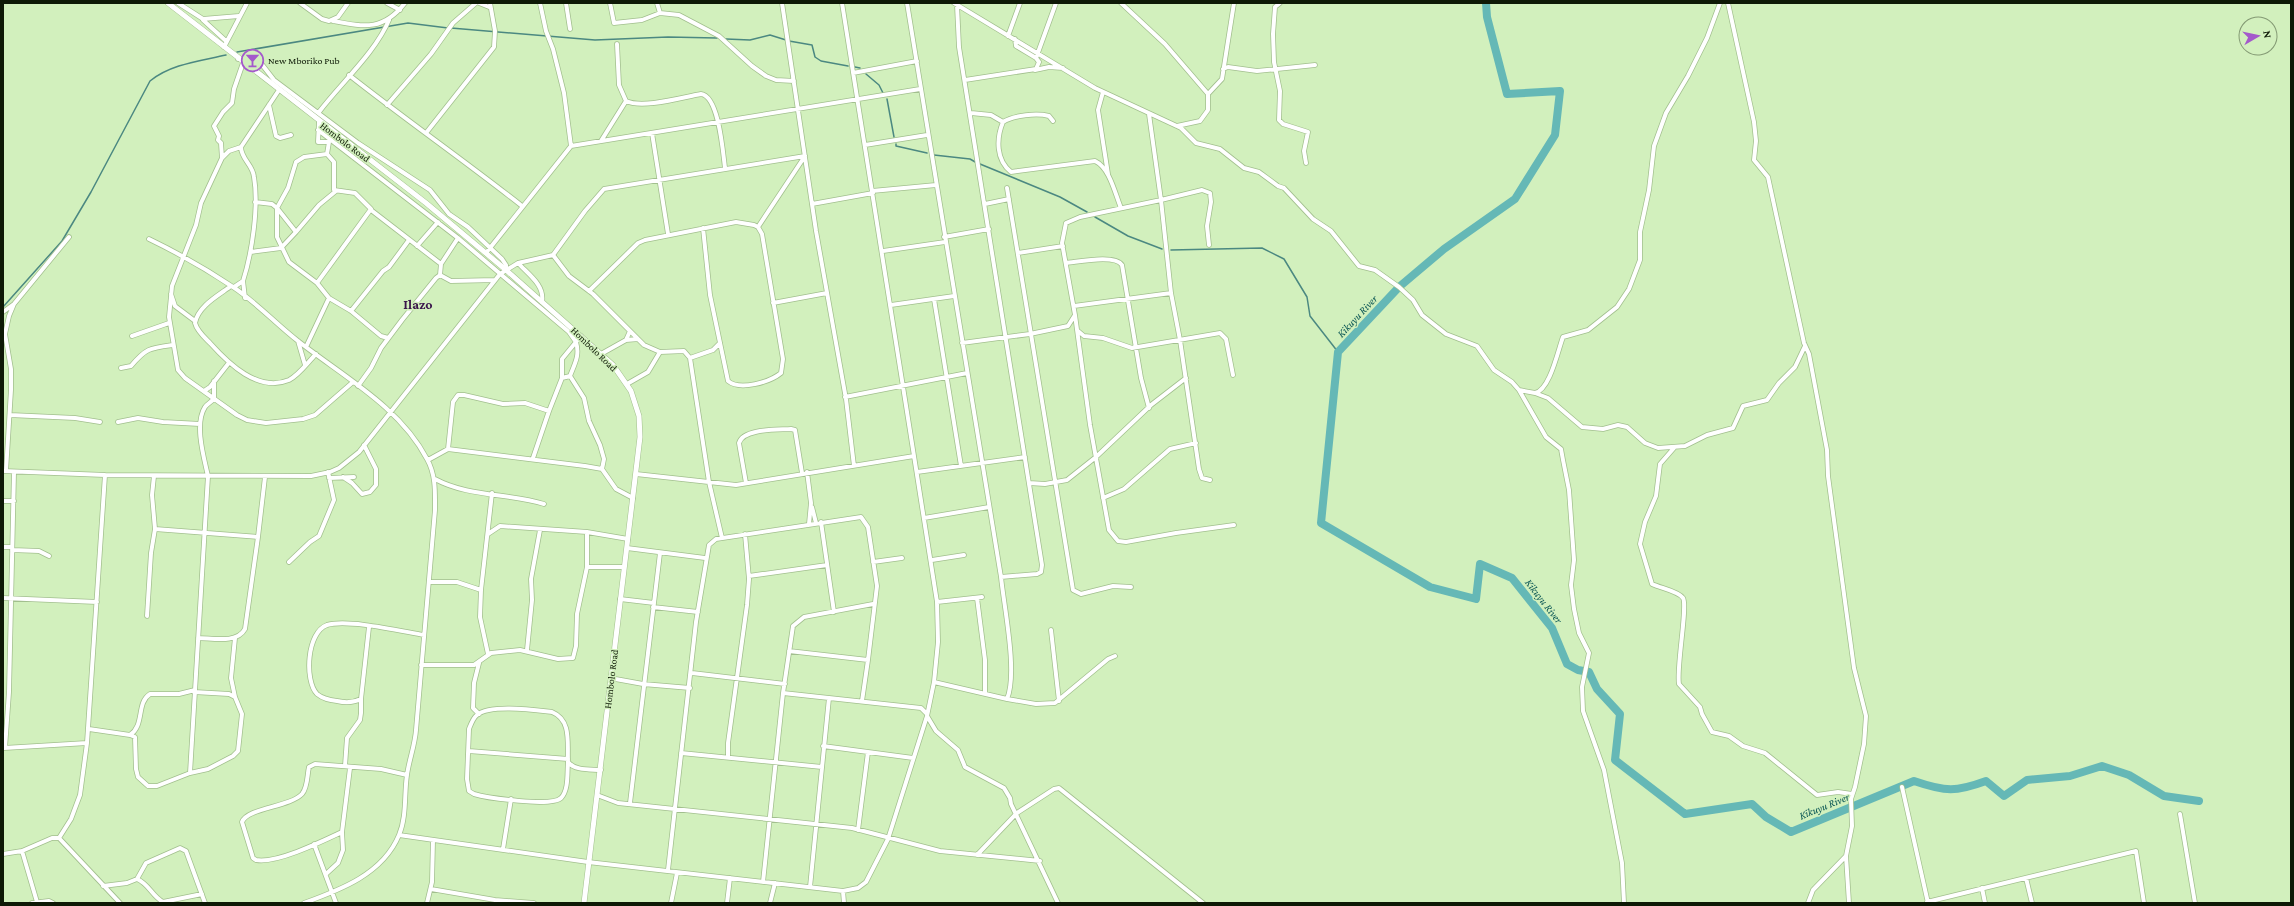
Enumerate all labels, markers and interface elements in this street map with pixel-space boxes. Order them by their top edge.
north arrow [2238,16,2278,56]
text: N [2261,30,2274,40]
bar icon: New Mboriko Pub [240,47,266,73]
place label: New Mboriko Pub [268,55,340,66]
street label: Hombolo Road [318,120,373,165]
water label: Kikuyu River [1335,292,1381,340]
district label: Ilazo [403,296,433,312]
street label: Hombolo Road [569,324,620,374]
water label: Kikuyu River [1522,576,1566,627]
street label: Hombolo Road [602,648,620,709]
water label: Kikuyu River [1797,790,1852,822]

